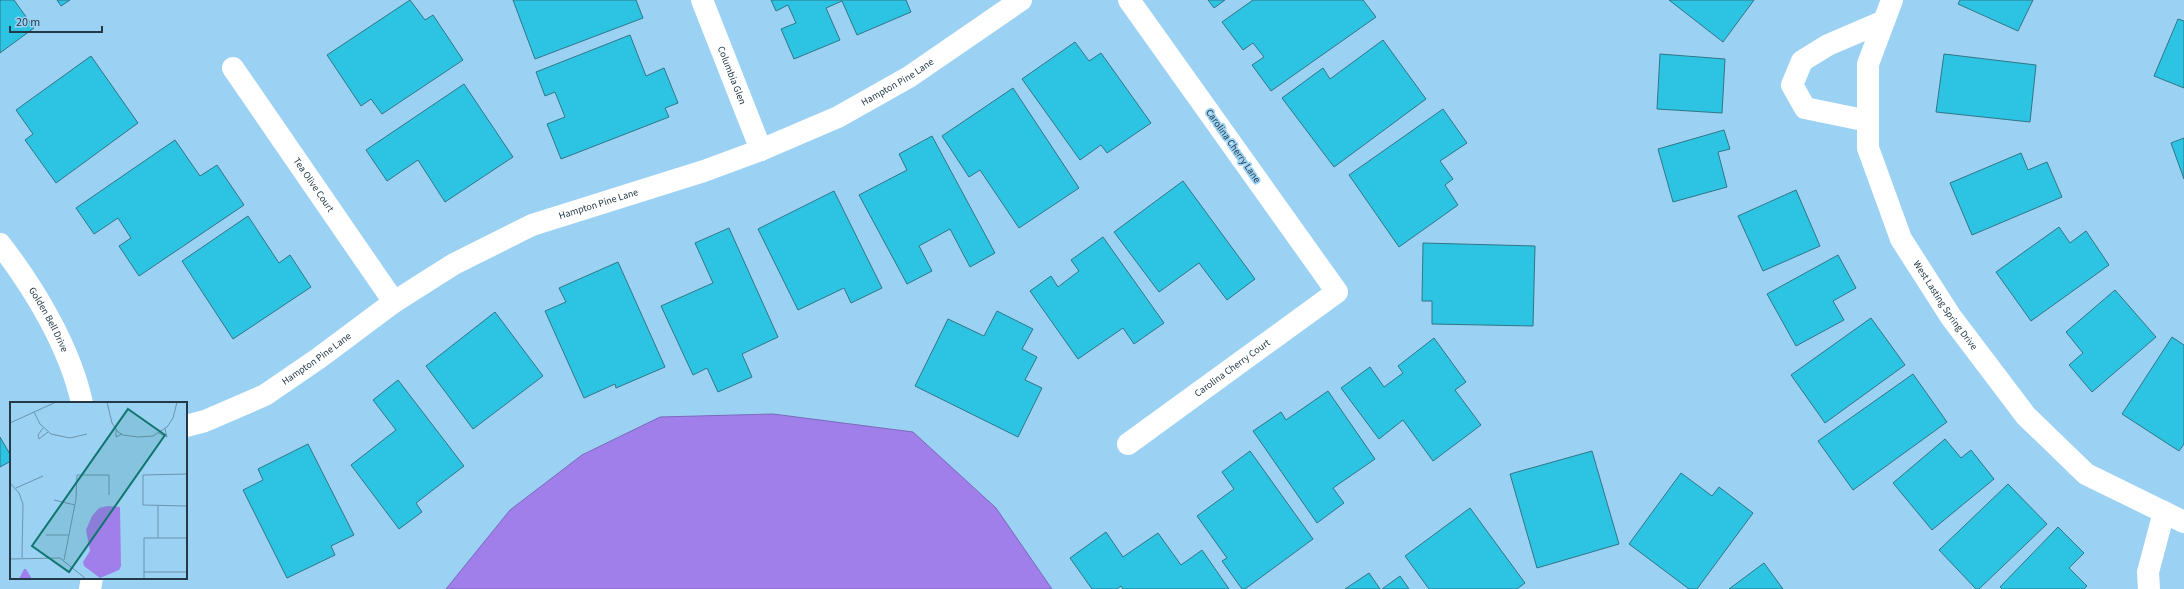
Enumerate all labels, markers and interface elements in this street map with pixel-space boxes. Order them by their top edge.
scale bar [10,8,102,34]
text: 20 m [16,14,40,31]
street label: Columbia Glen [714,44,749,107]
street label: Hampton Pine Lane [859,55,937,110]
street label: Carolina Cherry Lane [1202,106,1264,186]
street label: Tea Olive Court [290,155,338,216]
street label: Hampton Pine Lane [557,185,640,223]
street label: West Lasting Spring Drive [1910,258,1981,353]
street label: Golden Bell Drive [25,284,71,354]
street label: Hampton Pine Lane [279,329,354,388]
street label: Carolina Cherry Court [1192,335,1274,400]
inset map [10,402,187,579]

